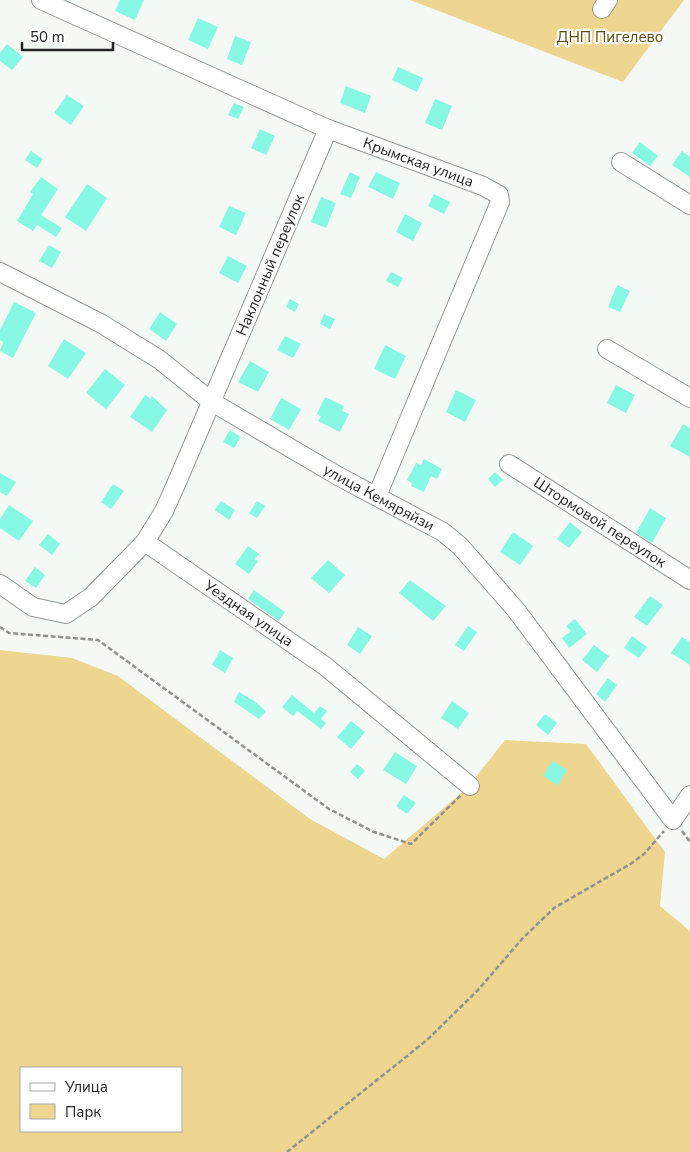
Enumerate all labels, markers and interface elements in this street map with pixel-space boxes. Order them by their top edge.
scale bar [22,20,114,52]
text: 50 m [30,27,65,47]
park label: ДНП Пигелево [557,27,663,47]
street label: Крымская улица [360,133,476,192]
street label: Наклонный переулок [231,191,309,339]
street label: улица Кемяряйзи [320,460,438,536]
street label: Штормовой переулок [530,472,670,572]
street label: Уездная улица [199,575,297,651]
legend [20,1067,182,1132]
text: Улица [64,1077,108,1097]
text: Парк [65,1102,101,1122]

